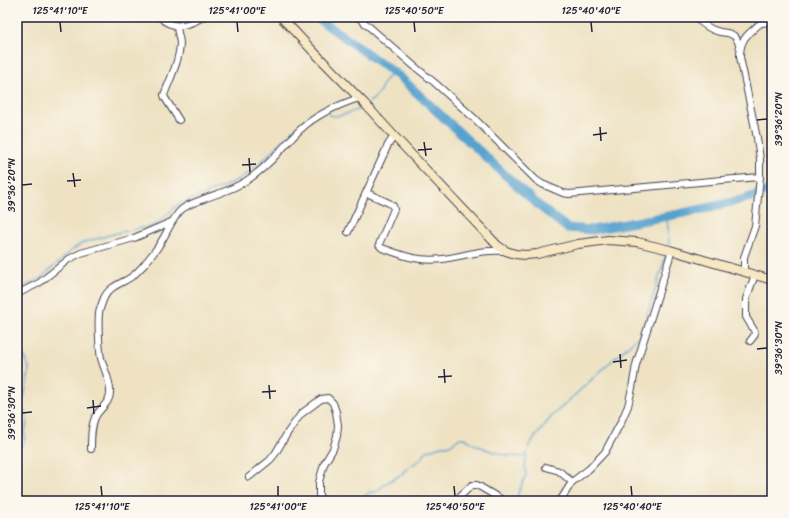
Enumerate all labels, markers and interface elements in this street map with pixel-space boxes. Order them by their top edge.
text: 125°41'10"E [32,2,89,20]
text: 125°41'00"E [208,2,267,20]
text: 125°40'50"E [385,2,445,20]
text: 125°40'40"E [561,2,622,20]
text: 39°36'20"N [770,92,788,146]
text: 39°36'20"N [3,158,21,212]
text: 39°36'30"N [770,321,788,375]
text: 39°36'30"N [3,386,21,440]
text: 125°41'10"E [74,498,131,516]
text: 125°41'00"E [249,498,308,516]
text: 125°40'50"E [426,498,486,516]
text: 125°40'40"E [602,498,663,516]

